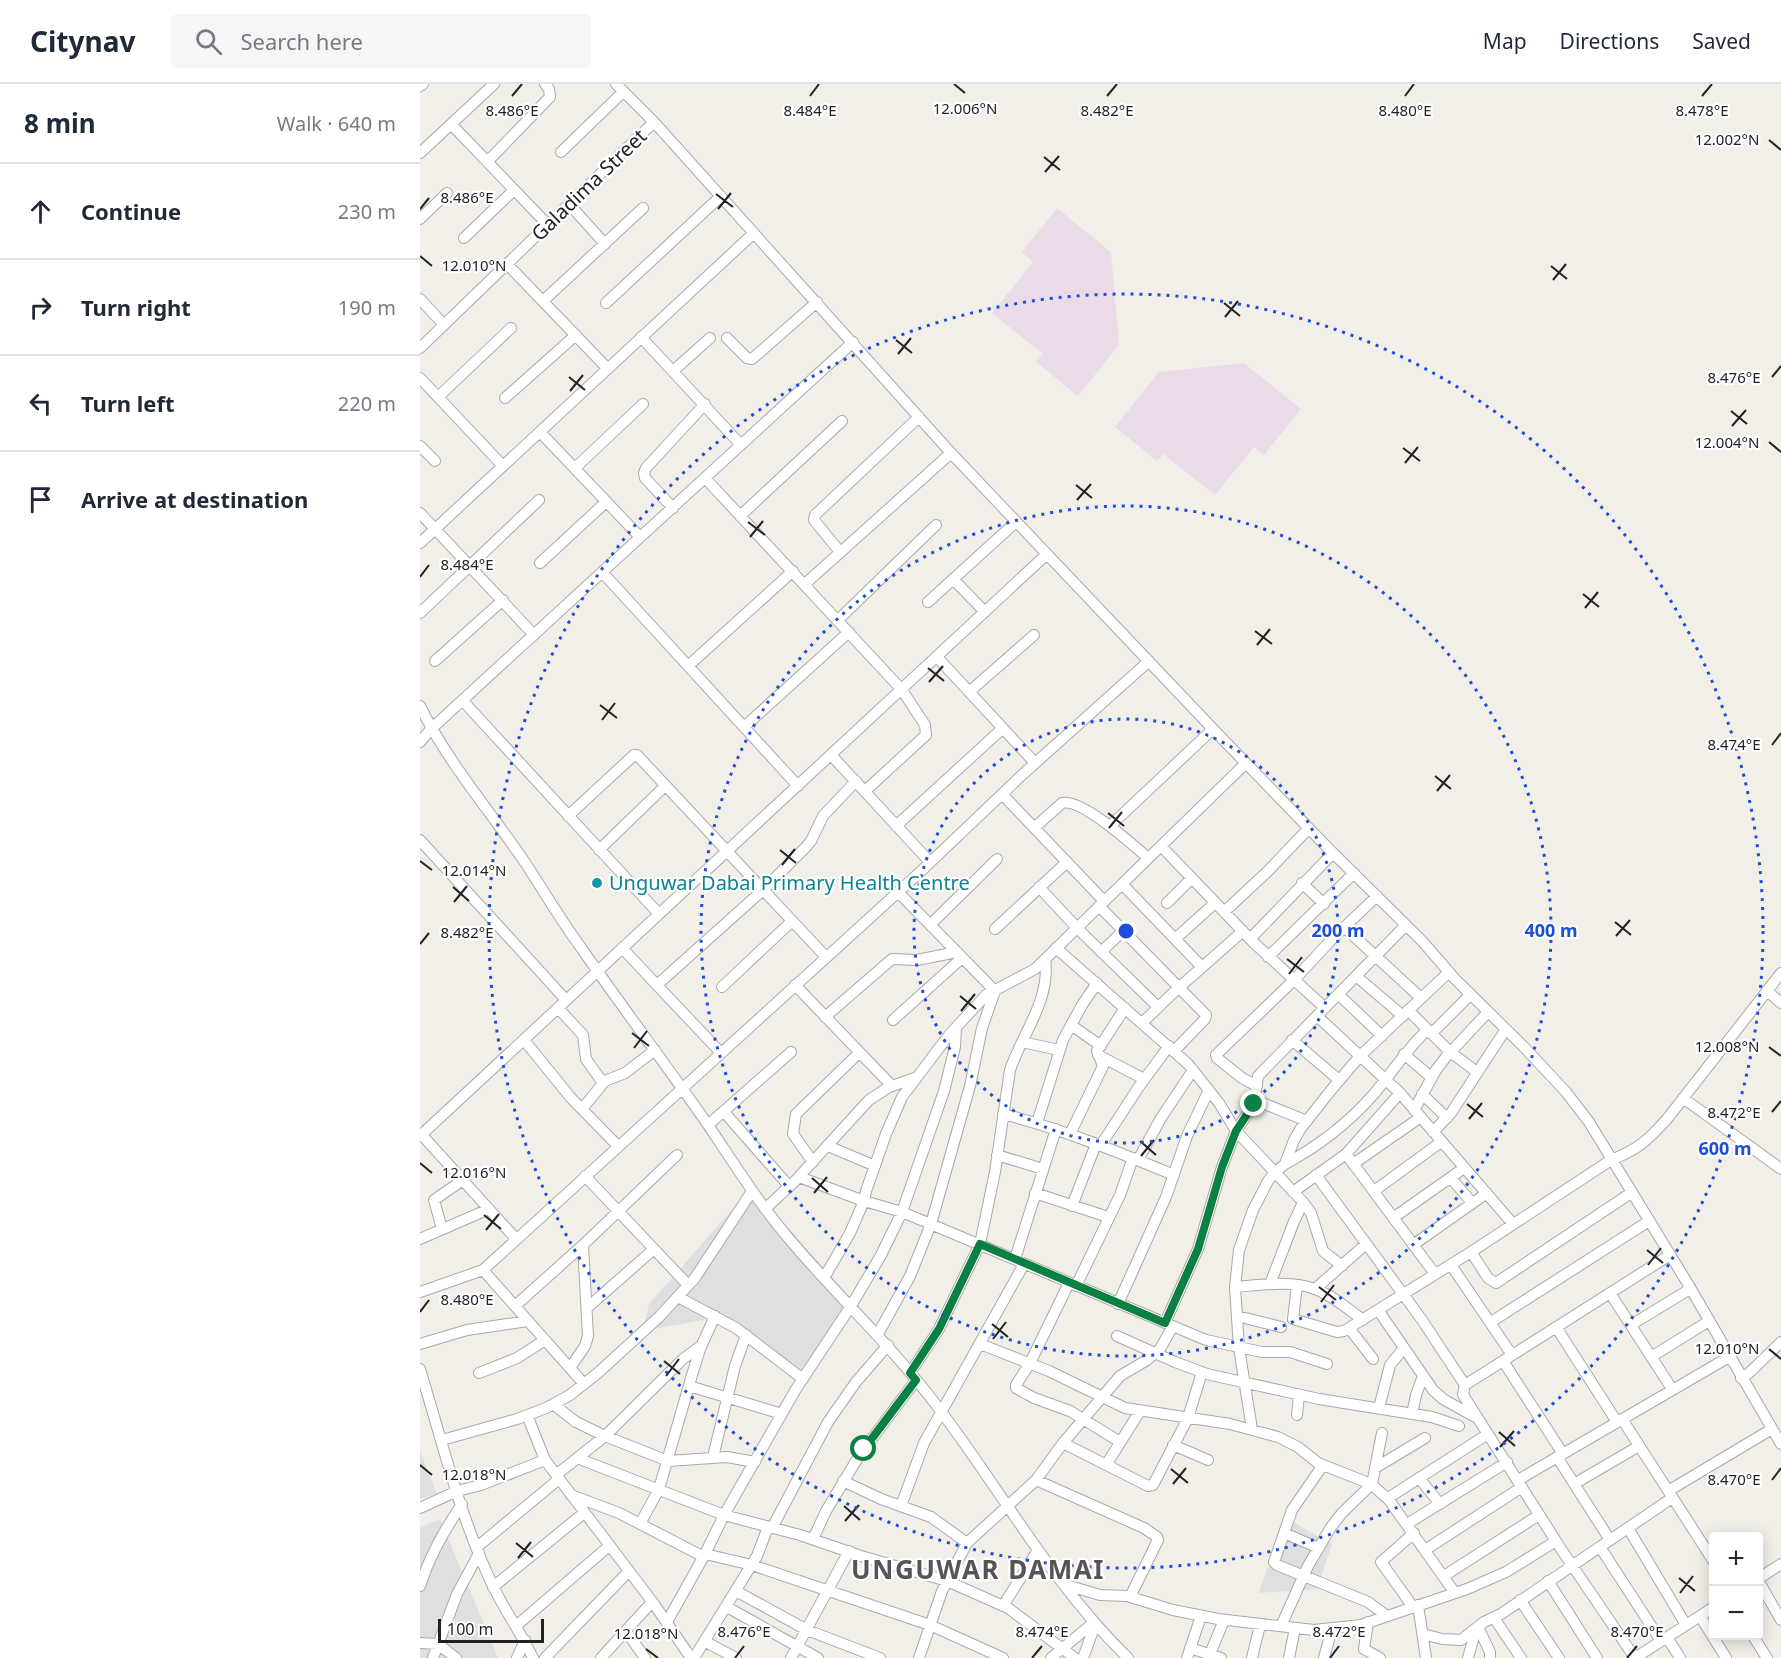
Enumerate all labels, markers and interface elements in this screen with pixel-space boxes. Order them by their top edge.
search box [171,14,591,68]
text: Citynav [30,22,135,60]
icon: search [192,25,225,58]
text: Search here [240,26,363,56]
text: Map [1483,27,1527,55]
text: Directions [1560,27,1659,55]
text: Saved [1692,27,1751,55]
text: 12.006°N [933,98,997,118]
text: 8.486°E [485,100,539,120]
text: 8.484°E [783,100,837,120]
text: 8.482°E [1080,100,1134,120]
text: 8.480°E [1378,100,1432,120]
text: 8.478°E [1675,100,1729,120]
text: 8 min [24,105,96,141]
text: Walk · 640 m [277,110,396,137]
street label: Galadima Street [525,123,652,247]
text: 12.002°N [1695,129,1759,149]
text: 8.486°E [440,187,494,207]
icon: ahead [24,195,57,228]
text: Continue [81,196,181,226]
text: 230 m [338,198,396,225]
text: 12.010°N [442,255,506,275]
icon: right [24,291,57,324]
text: Turn right [81,292,191,322]
text: 190 m [338,294,396,321]
text: 8.476°E [1707,367,1761,387]
icon: left [24,387,57,420]
text: Turn left [81,388,175,418]
text: 220 m [338,390,396,417]
text: 12.004°N [1695,432,1759,452]
icon: arrive [24,483,57,516]
text: Arrive at destination [81,484,308,514]
text: 8.484°E [440,554,494,574]
text: 8.474°E [1707,734,1761,754]
text: 12.014°N [442,860,506,880]
place label: Unguwar Dabai Primary Health Centre [609,869,970,896]
marker: Unguwar Dabai Primary Health Centre [590,876,604,890]
text: 200 m [1311,918,1365,942]
text: 400 m [1524,918,1578,942]
centre of rings [1116,921,1136,941]
text: 8.482°E [440,922,494,942]
text: 12.008°N [1695,1036,1759,1056]
route end [1240,1090,1266,1116]
text: 8.472°E [1707,1102,1761,1122]
text: 600 m [1698,1136,1752,1160]
text: 12.016°N [442,1162,506,1182]
text: 8.480°E [440,1289,494,1309]
text: 12.010°N [1695,1338,1759,1358]
route start [850,1435,876,1461]
text: 12.018°N [442,1464,506,1484]
text: 8.470°E [1707,1469,1761,1489]
map controls [1709,1532,1763,1640]
button: + [1709,1532,1763,1586]
district label: UNGUWAR DAMAI [851,1551,1105,1587]
button: − [1709,1586,1763,1640]
scale bar [438,1616,544,1644]
text: 100 m [447,1618,494,1640]
text: 8.476°E [717,1621,771,1641]
text: 8.474°E [1015,1621,1069,1641]
text: 8.472°E [1312,1621,1366,1641]
text: 8.470°E [1610,1621,1664,1641]
text: 12.018°N [614,1623,678,1643]

